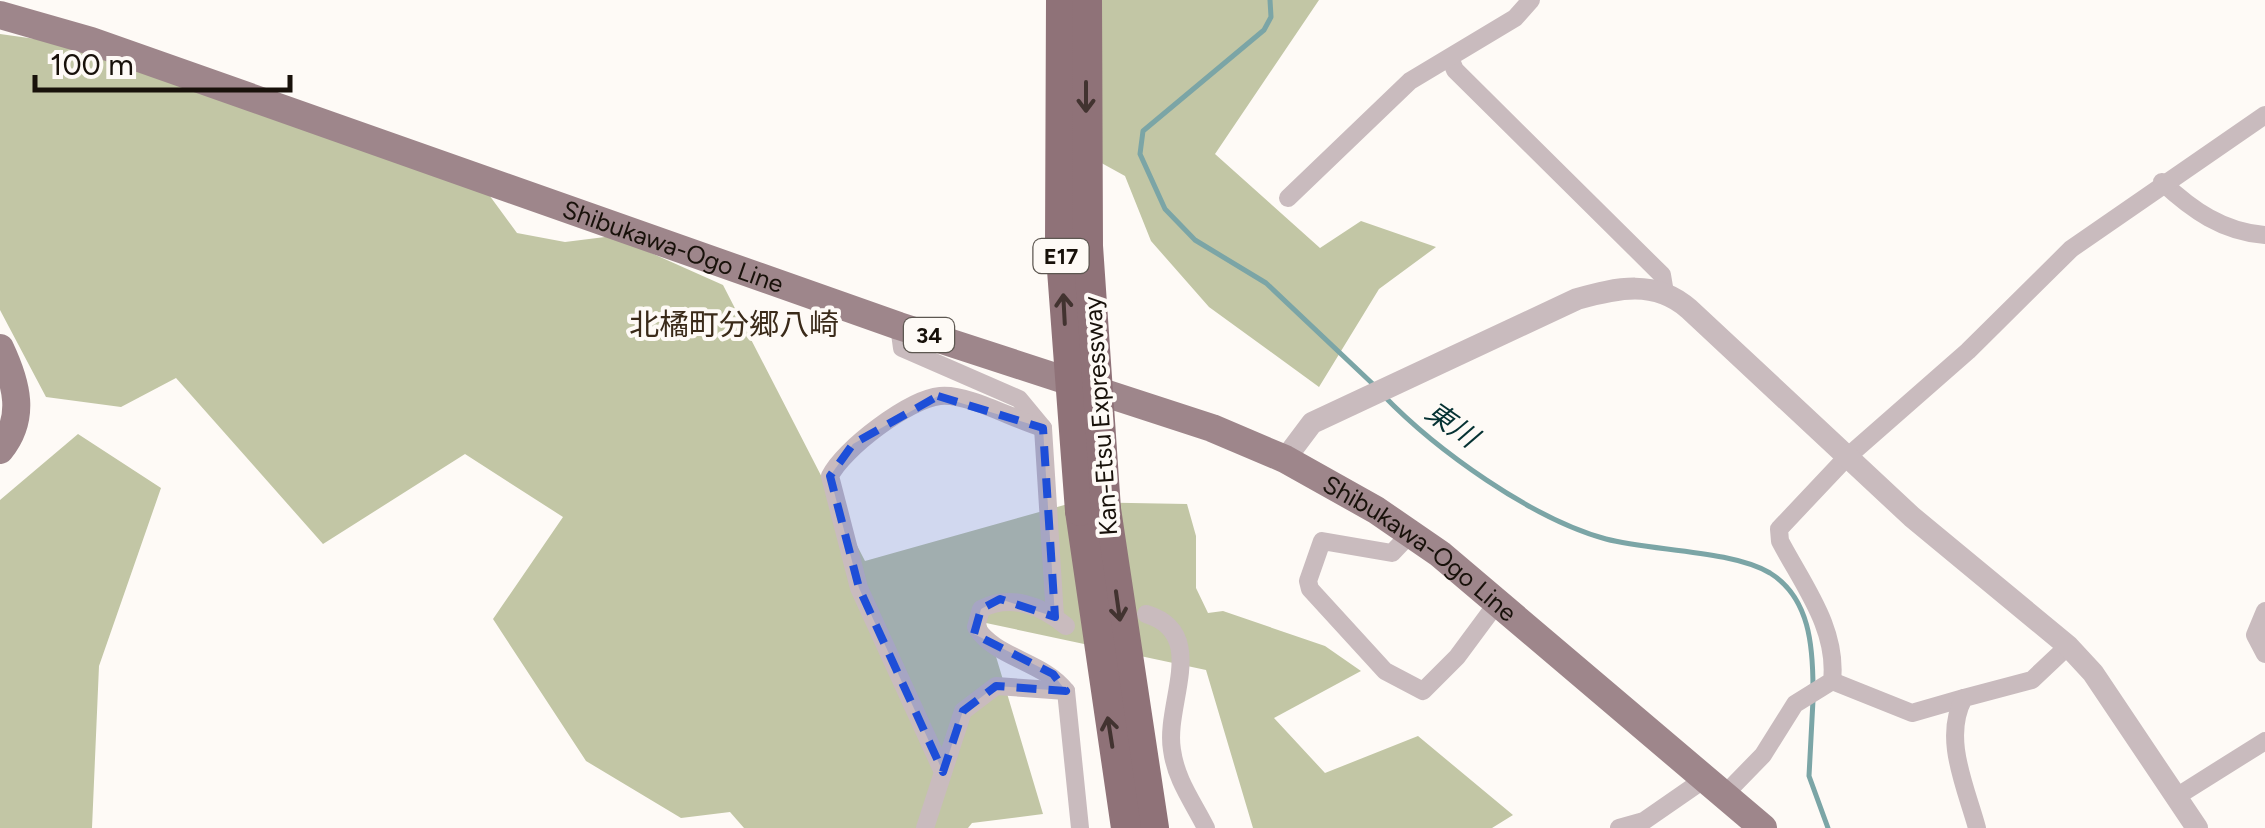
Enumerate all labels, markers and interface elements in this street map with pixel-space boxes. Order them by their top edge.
scale bar [35,30,290,92]
text: 100 m [50,46,134,83]
one-way arrow [1076,80,1096,113]
street label: Shibukawa-Ogo Line [559,194,788,299]
road number: E17 [1034,239,1088,273]
one-way arrow [1054,294,1073,326]
street label: Kan-Etsu Expressway [1077,295,1123,537]
district label: 北橘町分郷八崎 [629,306,839,343]
road number: 34 [904,318,954,352]
water label: 東川 [1419,394,1487,456]
street label: Shibukawa-Ogo Line [1318,468,1523,628]
one-way arrow [1109,589,1127,622]
one-way arrow [1100,716,1119,749]

